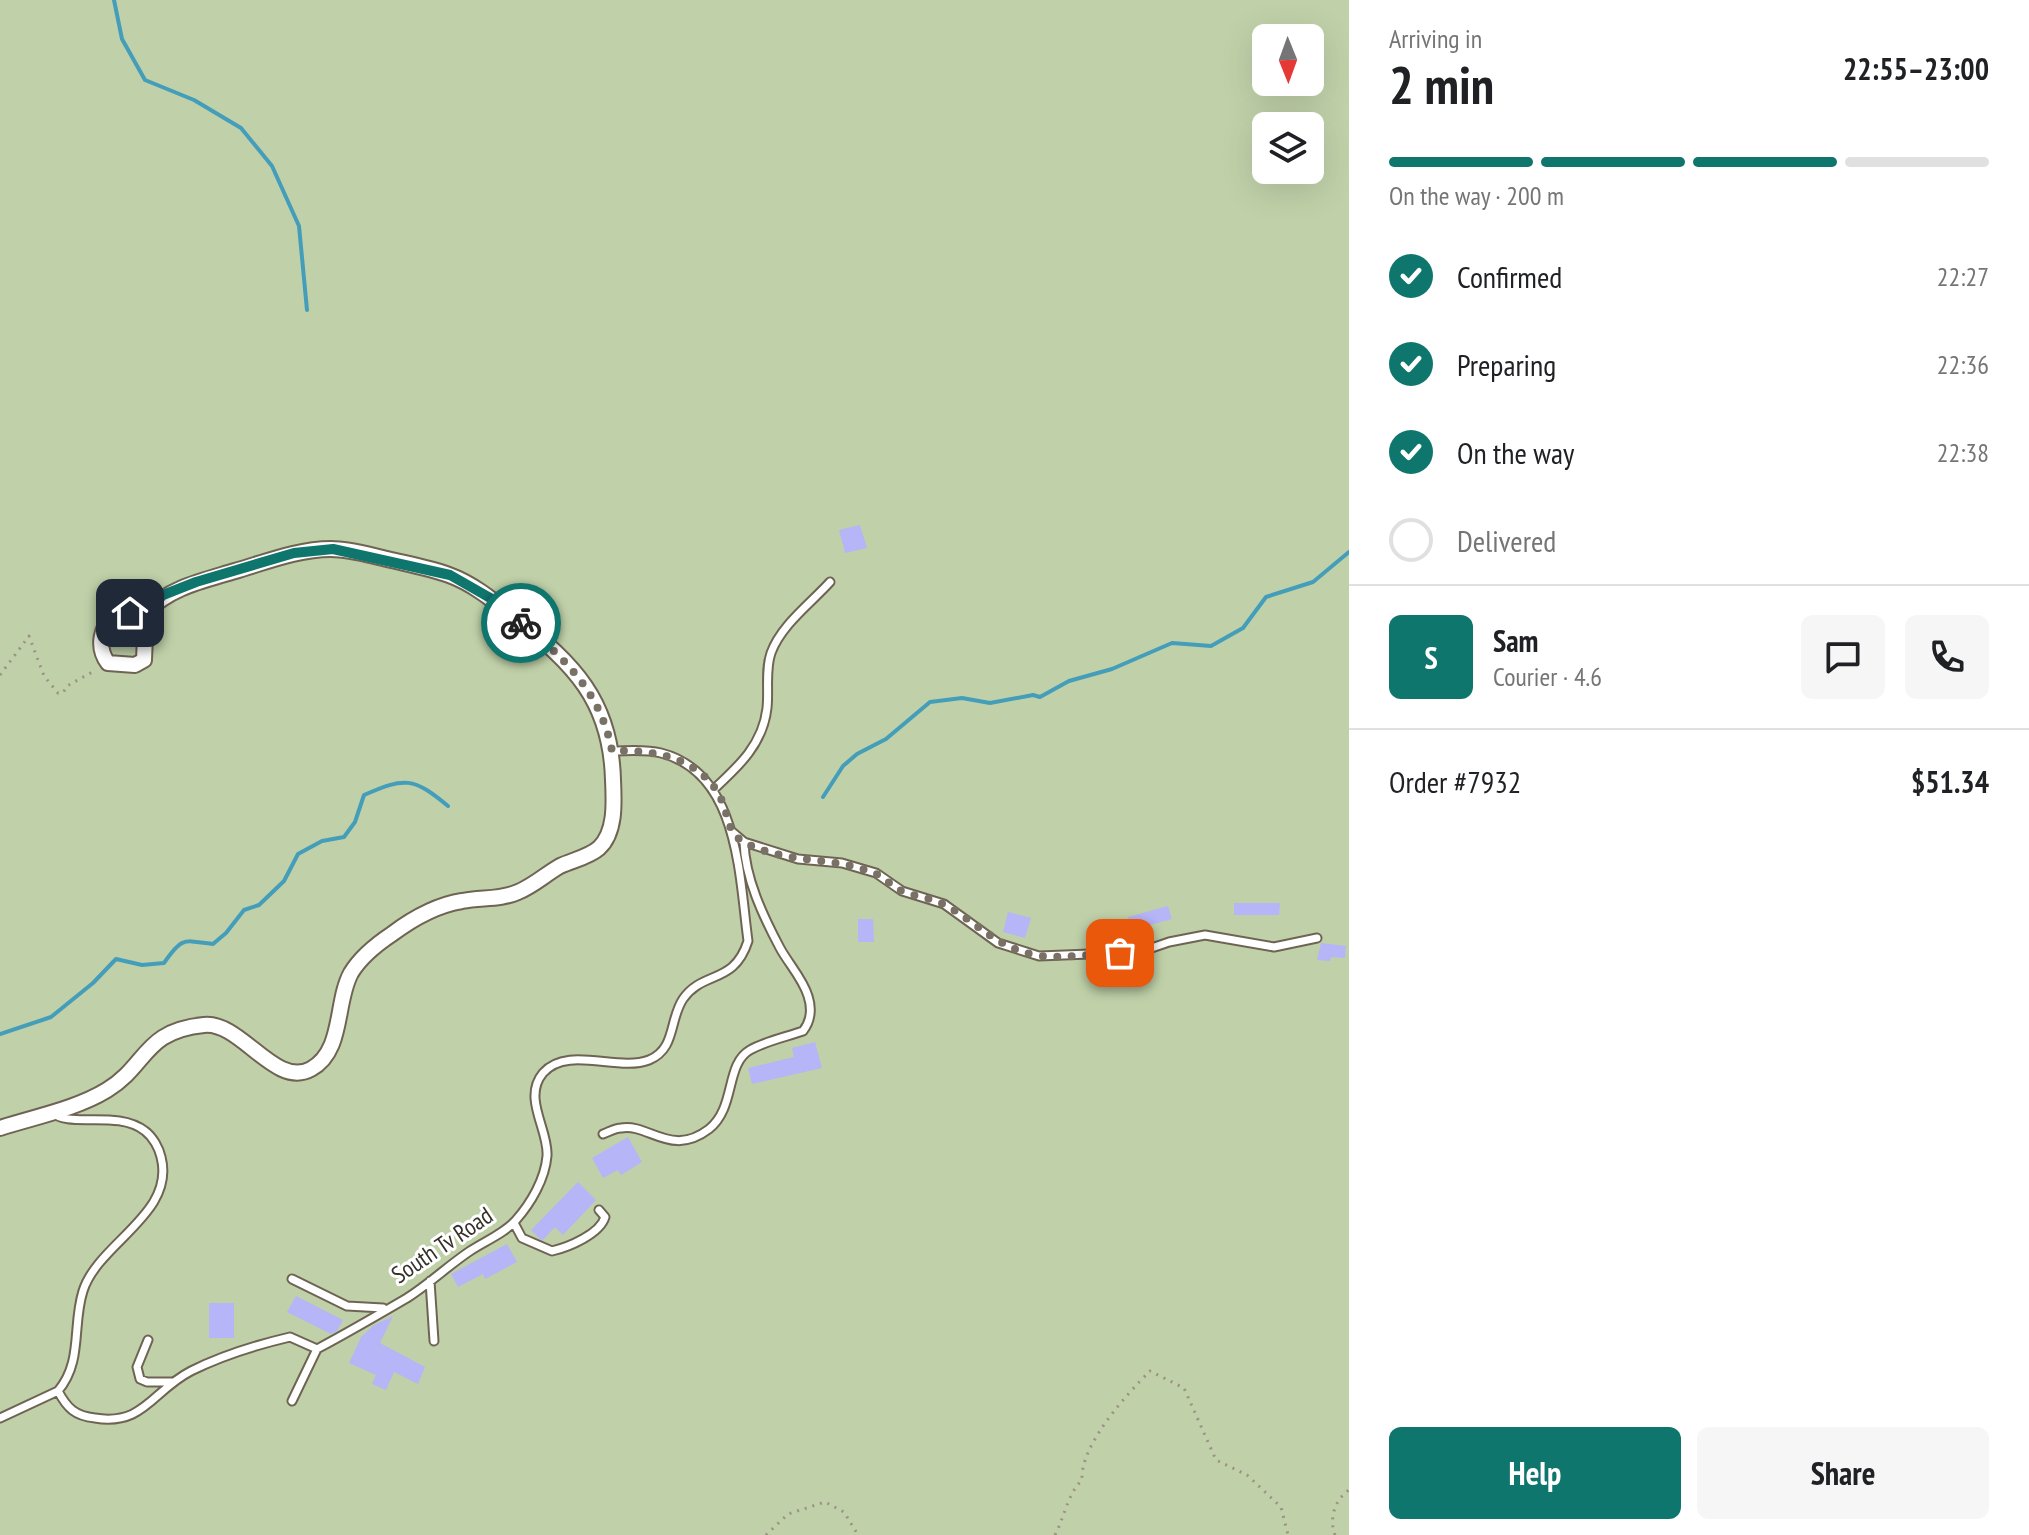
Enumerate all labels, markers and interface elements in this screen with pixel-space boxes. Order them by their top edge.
text: Arriving in [1389,22,1482,55]
north arrow [1252,24,1324,96]
map controls [1252,24,1324,184]
text: 22:55–23:00 [1843,49,1989,88]
text: 2 min [1389,51,1494,118]
button: layers [1252,112,1324,184]
text: On the way · 200 m [1389,179,1564,212]
icon: check [1389,254,1433,298]
text: Confirmed [1457,257,1562,296]
text: 22:27 [1937,260,1989,293]
icon: check [1389,342,1433,386]
text: Preparing [1457,345,1556,384]
text: 22:36 [1937,348,1989,381]
icon: check [1389,430,1433,474]
text: On the way [1457,433,1574,472]
text: 22:38 [1937,436,1989,469]
text: Delivered [1457,521,1556,560]
pin [96,579,164,647]
courier [481,583,561,663]
icon: home [108,591,152,635]
icon: bike [499,601,543,645]
button: chat [1801,615,1885,699]
button: phone [1905,615,1989,699]
text: Sam [1493,621,1538,660]
text: S [1424,638,1438,677]
text: Courier · 4.6 [1493,660,1602,693]
text: Order #7932 [1389,762,1521,801]
text: $51.34 [1911,762,1989,801]
pin [1086,919,1154,987]
icon: bag [1098,931,1142,975]
street label: South Tv Road [385,1200,499,1290]
button: Help [1389,1427,1681,1519]
button: Share [1697,1427,1989,1519]

